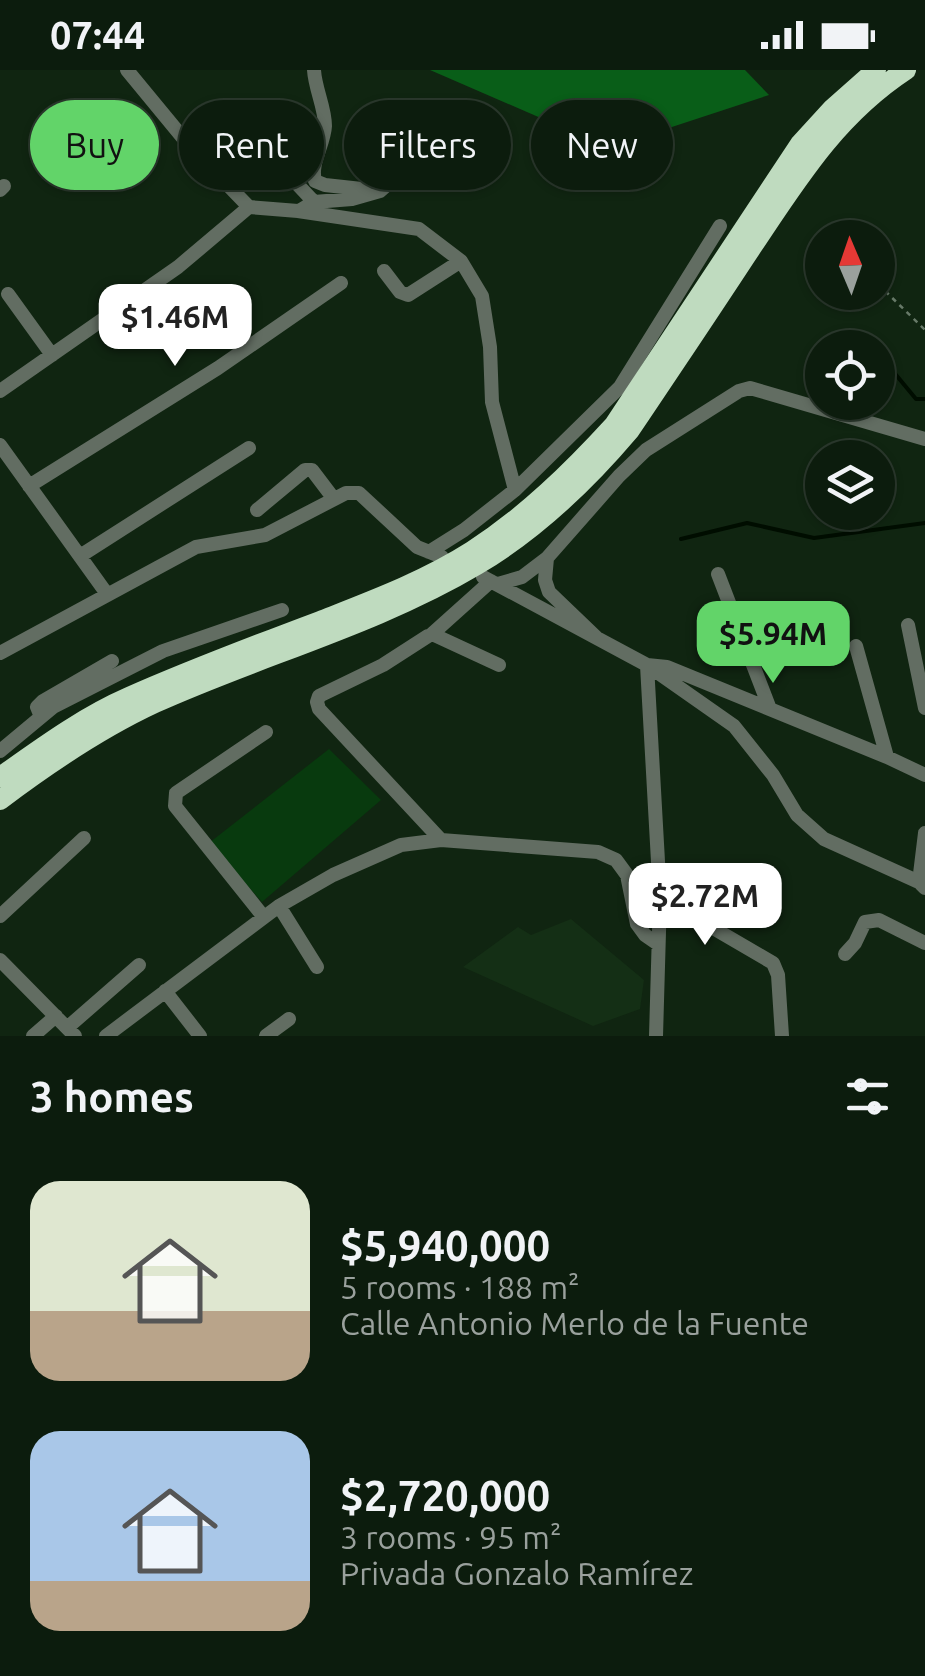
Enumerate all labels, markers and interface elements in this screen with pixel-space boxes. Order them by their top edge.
text: 07:44 [50,14,145,56]
chip: Buy [30,100,159,190]
chip: Rent [179,100,324,190]
chip: Filters [344,100,511,190]
chip: New [531,100,673,190]
north arrow [805,220,895,310]
map controls [805,220,895,530]
pin: $1.46M [94,284,256,369]
text: $1.46M [121,298,229,334]
button: locate [805,330,895,420]
button: layers [805,440,895,530]
pin: $5.94M [692,601,854,686]
text: $5.94M [719,615,827,651]
pin: $2.72M [624,863,786,948]
text: $2.72M [651,877,759,913]
icon: filters [840,1069,895,1124]
text: 3 homes [30,1073,194,1120]
icon: home [110,1221,230,1341]
text: $5,940,000 [340,1222,550,1269]
text: 5 rooms · 188 m² [340,1269,580,1305]
text: Calle Antonio Merlo de la Fuente [340,1305,809,1341]
icon: home [110,1471,230,1591]
text: $2,720,000 [340,1472,550,1519]
text: 3 rooms · 95 m² [340,1519,561,1555]
text: Privada Gonzalo Ramírez [340,1555,693,1591]

